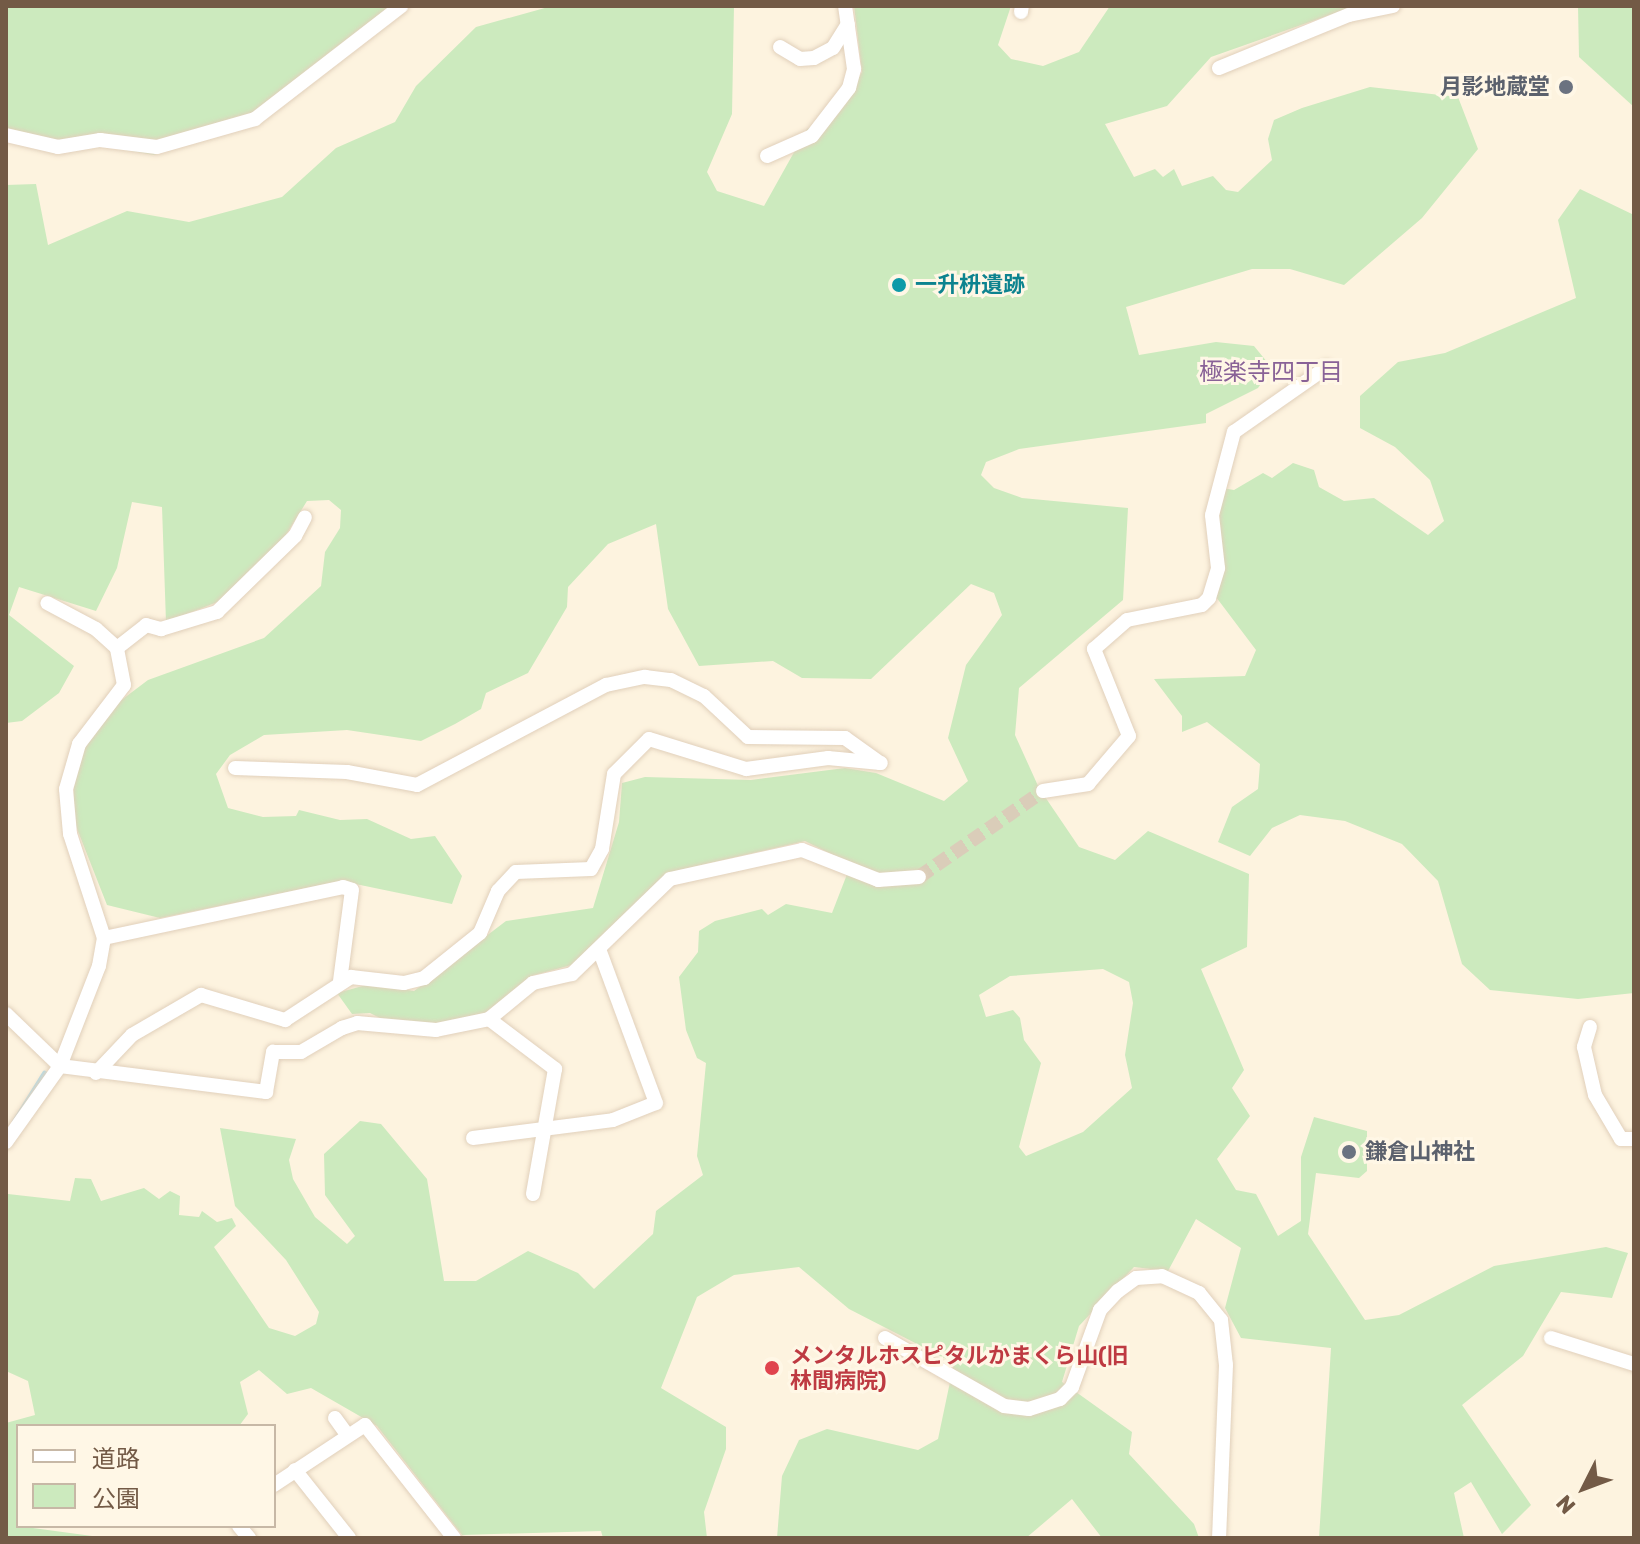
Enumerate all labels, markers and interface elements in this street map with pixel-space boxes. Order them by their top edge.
place label: 月影地蔵堂 [1440,74,1550,100]
marker: 月影地蔵堂 [1557,78,1575,96]
place label: 一升枡遺跡 [915,272,1025,298]
marker: 一升枡遺跡 [890,276,908,294]
district label: 極楽寺四丁目 [1199,359,1343,387]
place label: 鎌倉山神社 [1365,1139,1475,1165]
marker: 鎌倉山神社 [1340,1143,1358,1161]
place label: メンタルホスピタルかまくら山(旧 林間病院) [790,1342,1128,1394]
marker: メンタルホスピタルかまくら山(旧 林間病院) [761,1357,783,1379]
legend [16,1424,276,1528]
text: 道路 [92,1445,140,1473]
north arrow [1544,1448,1624,1528]
text: 公園 [92,1485,140,1513]
text: N [1550,1489,1581,1519]

